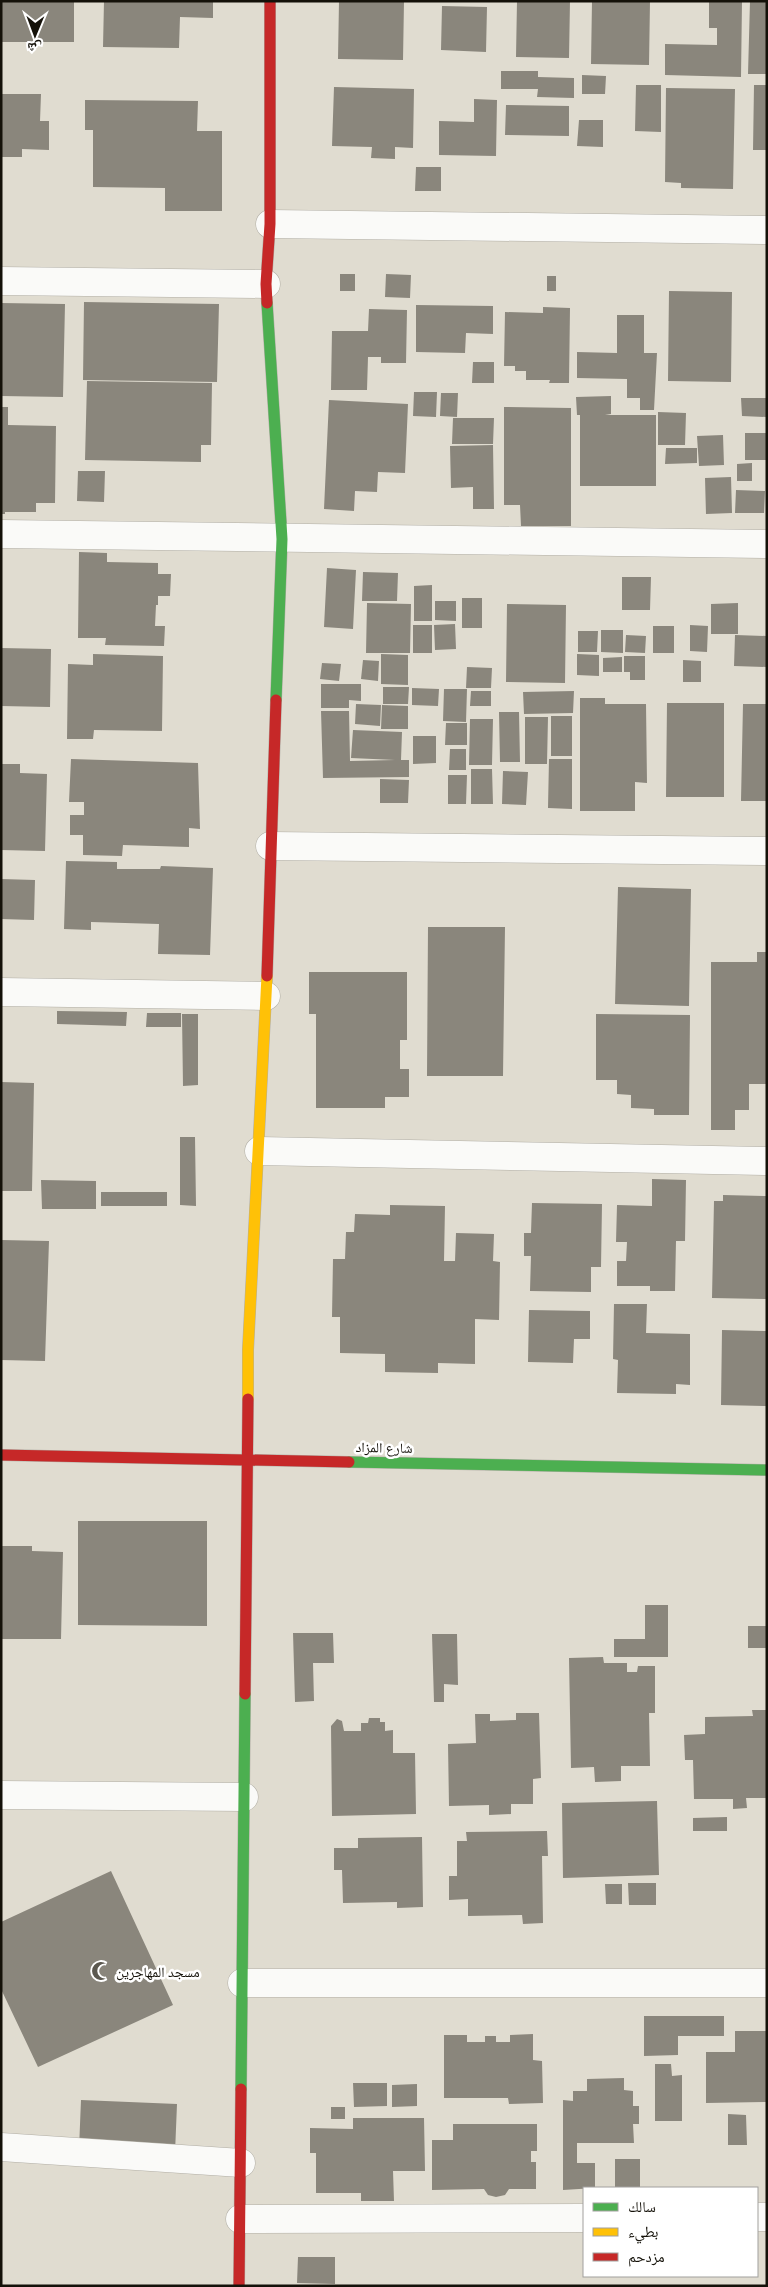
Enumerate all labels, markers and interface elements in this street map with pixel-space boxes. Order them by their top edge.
north arrow [10,10,60,60]
text: ش [27,39,42,57]
street label: شارع المزاد [355,1438,413,1458]
mosque icon: مسجد المهاجرين [90,1960,112,1982]
place label: مسجد المهاجرين [116,1963,200,1981]
legend [583,2187,758,2277]
text: سالك [628,2197,656,2215]
text: بطيء [628,2222,658,2244]
text: مزدحم [628,2247,665,2267]

